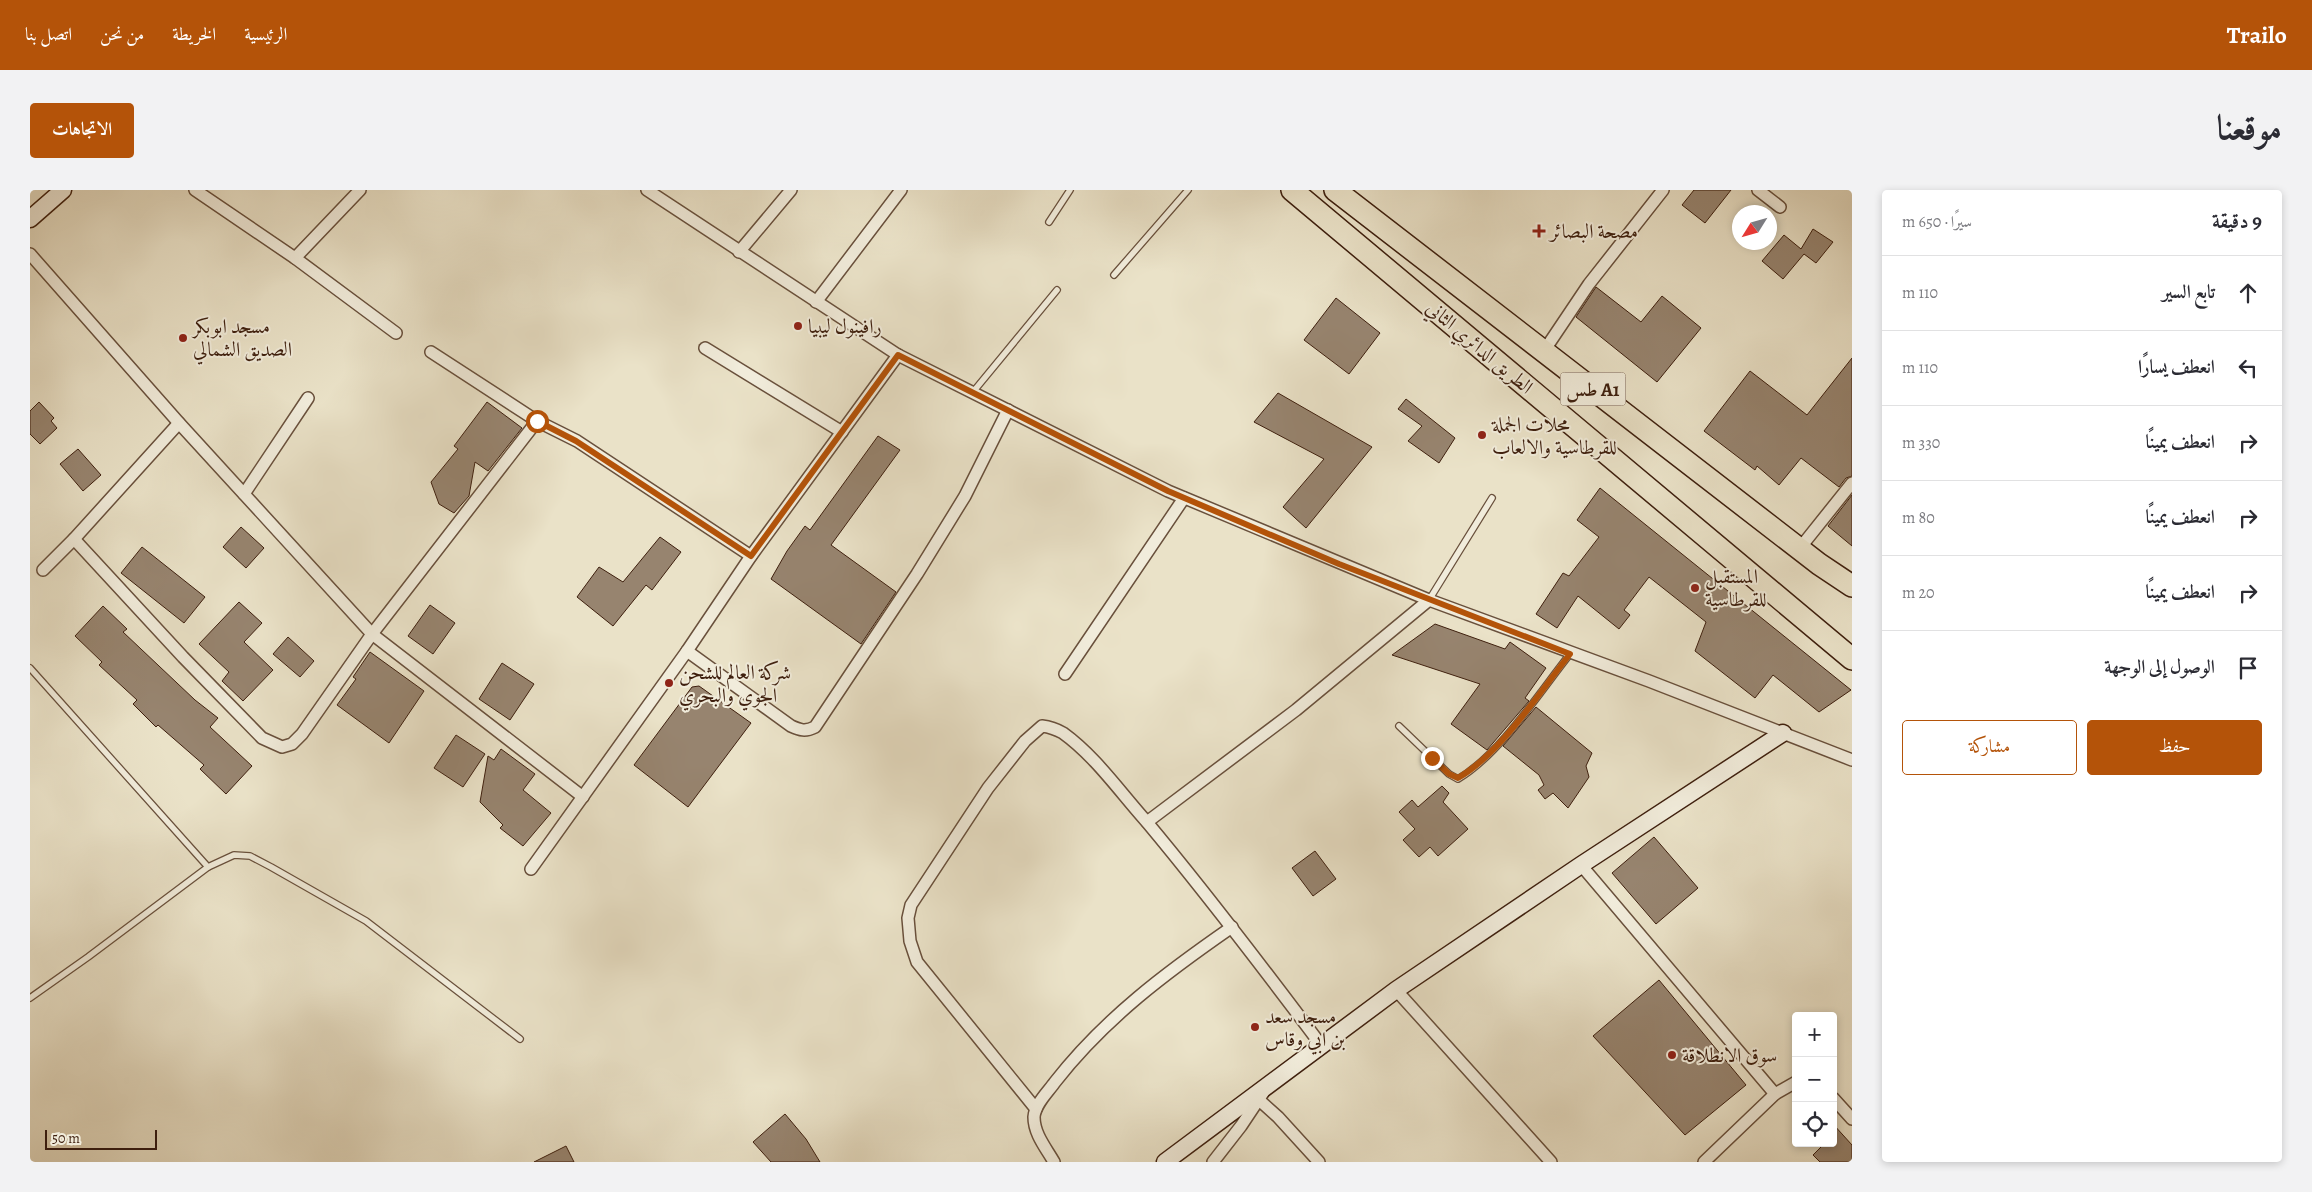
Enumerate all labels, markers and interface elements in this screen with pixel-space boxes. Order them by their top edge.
text: Trailo [2227,19,2287,51]
text: اتصل بنا [25,22,72,46]
text: من نحن [100,22,144,46]
text: الخريطة [172,22,216,46]
text: الرئيسية [244,22,287,46]
button: الاتجاهات [30,103,134,158]
text: موقعنا [2217,103,2282,151]
north arrow [1732,205,1777,250]
text: 9 دقيقة [2212,207,2262,235]
text: سيرًا · 650 m [1902,211,1972,233]
place label: مصحة البصائر [1548,218,1638,245]
marker: مصحة البصائر [1532,224,1546,238]
text: تابع السير [2162,279,2215,305]
icon: ahead [2234,279,2262,307]
text: 110 m [1902,282,1938,304]
street label: الطريق الدائري الثاني [1419,295,1539,402]
place label: مسجد ابوبكر الصديق الشمالي [191,313,292,365]
place label: رافينول ليبيا [808,313,882,340]
marker: رافينول ليبيا [792,320,804,332]
marker: مسجد ابوبكر الصديق الشمالي [177,332,189,344]
text: انعطف يسارًا [2138,354,2215,380]
icon: left [2234,354,2262,382]
text: 110 m [1902,357,1938,379]
road number: طس A1 [1560,372,1626,405]
route start [526,410,549,433]
place label: محلات الجملة للقرطاسية والالعاب [1491,411,1617,461]
marker: محلات الجملة للقرطاسية والالعاب [1476,429,1488,441]
text: انعطف يمينًا [2145,429,2215,455]
icon: right [2234,429,2262,457]
text: 330 m [1902,432,1940,454]
text: انعطف يمينًا [2145,504,2215,530]
icon: right [2234,504,2262,532]
text: 80 m [1902,507,1935,529]
place label: المستقبل للقرطاسية [1705,563,1767,613]
text: انعطف يمينًا [2145,579,2215,605]
icon: right [2234,579,2262,607]
marker: المستقبل للقرطاسية [1689,582,1701,594]
text: 20 m [1902,582,1935,604]
text: الوصول إلى الوجهة [2104,654,2215,680]
icon: arrive [2234,654,2262,682]
place label: شركة العالم للشحن الجوي والبحري [679,659,791,711]
marker: شركة العالم للشحن الجوي والبحري [663,677,675,689]
button: مشاركة [1902,720,2077,775]
button: حفظ [2087,720,2262,775]
route end [1421,747,1444,770]
place label: مسجد سعد بن ابي وقاس [1265,1003,1345,1055]
map controls [1792,1012,1837,1147]
button: + [1792,1012,1837,1057]
marker: مسجد سعد بن ابي وقاس [1249,1021,1261,1033]
place label: سوق الانطلاقة [1682,1042,1777,1069]
marker: سوق الانطلاقة [1666,1049,1678,1061]
button: − [1792,1057,1837,1102]
button: locate [1792,1102,1837,1147]
scale bar [45,1127,158,1150]
text: 50 m [52,1129,80,1148]

